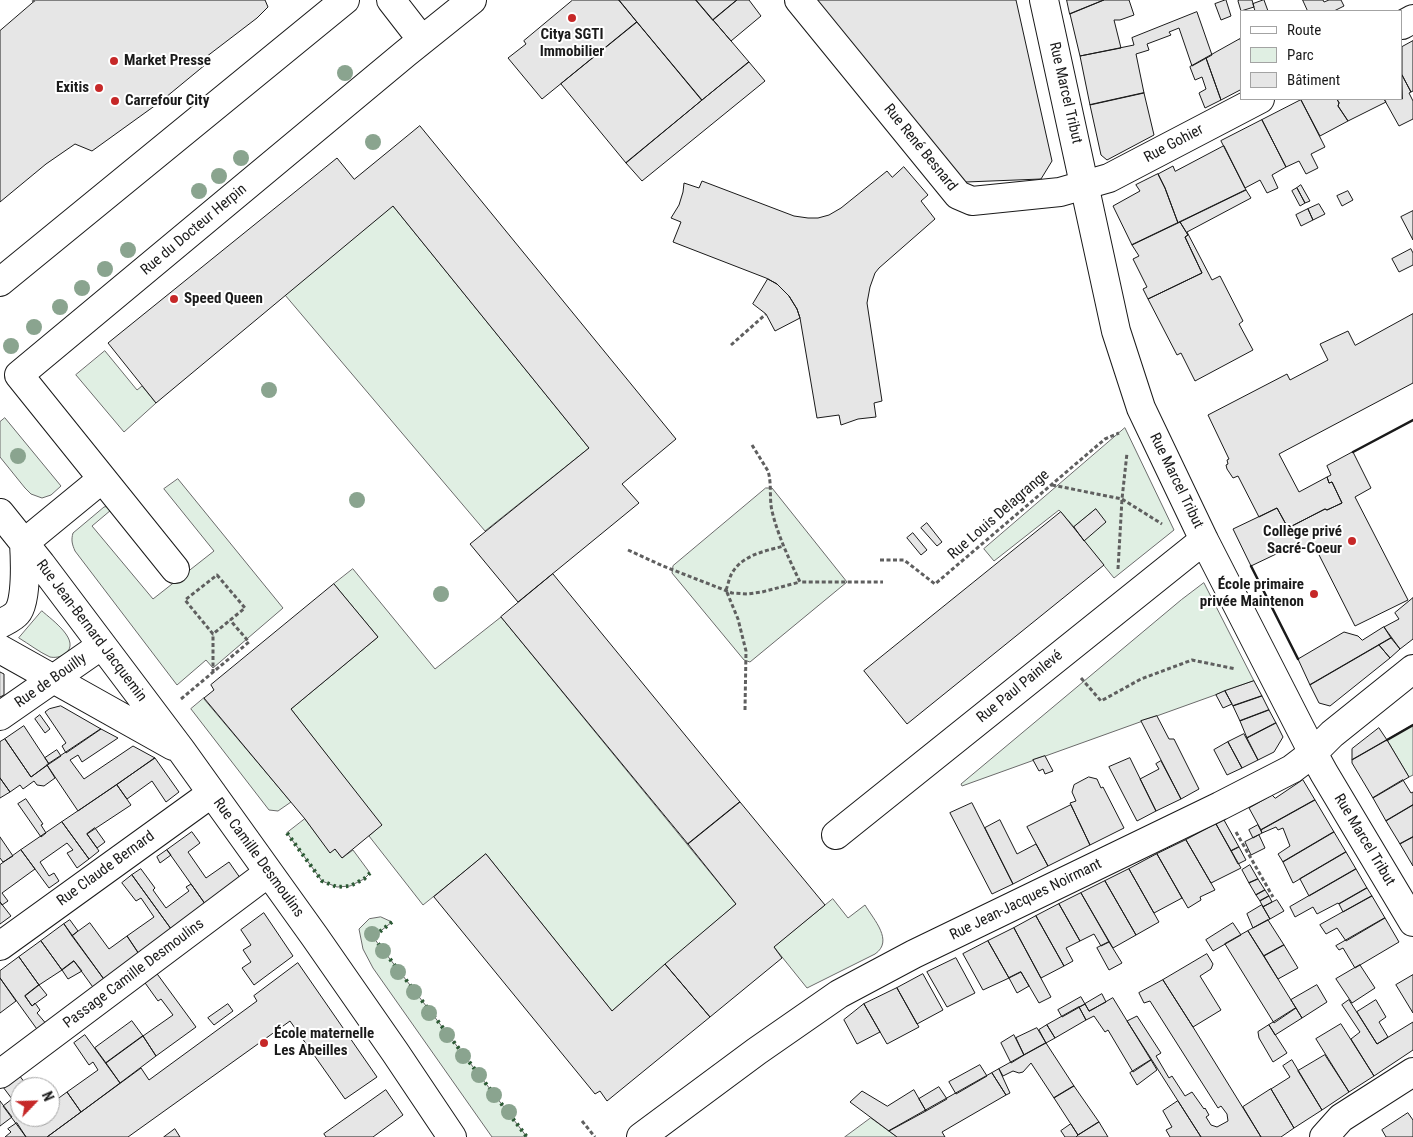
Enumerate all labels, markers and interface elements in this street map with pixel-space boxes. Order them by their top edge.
legend [1240,10,1403,100]
marker: Citya SGTI Immobilier [566,12,578,24]
text: Route [1287,21,1321,39]
place label: Citya SGTI Immobilier [540,26,604,61]
street label: Rue Marcel Tribut [1045,40,1085,146]
text: Parc [1287,46,1314,64]
place label: Market Presse [124,52,211,70]
marker: Market Presse [108,55,120,67]
text: Bâtiment [1287,71,1340,89]
place label: Exitis [56,79,89,97]
marker: Exitis [93,82,105,94]
place label: Carrefour City [125,92,209,110]
marker: Carrefour City [109,95,121,107]
street label: Rue René Besnard [879,101,961,195]
street label: Rue Gohier [1141,121,1207,167]
street label: Rue du Docteur Herpin [137,180,251,280]
place label: Speed Queen [184,290,263,308]
marker: Speed Queen [168,293,180,305]
street label: Rue Marcel Tribut [1145,430,1207,532]
street label: Rue Louis Delagrange [945,466,1053,564]
place label: Collège privé Sacré-Coeur [1263,523,1342,558]
marker: Collège privé Sacré-Coeur [1346,535,1358,547]
street label: Rue Jean-Bernard Jacquemin [32,557,150,705]
place label: École primaire privée Maintenon [1200,576,1304,611]
marker: École primaire privée Maintenon [1308,588,1320,600]
street label: Rue Paul Painlevé [973,647,1067,727]
street label: Rue de Bouilly [12,650,90,712]
street label: Rue Marcel Tribut [1330,791,1398,889]
street label: Rue Camille Desmoulins [209,795,307,921]
street label: Rue Claude Bernard [54,828,158,910]
street label: Rue Jean-Jacques Noirmant [947,855,1105,945]
street label: Passage Camille Desmoulins [60,915,208,1033]
place label: École maternelle Les Abeilles [274,1025,374,1060]
marker: École maternelle Les Abeilles [258,1037,270,1049]
north arrow [10,1077,60,1127]
text: N [39,1089,57,1103]

